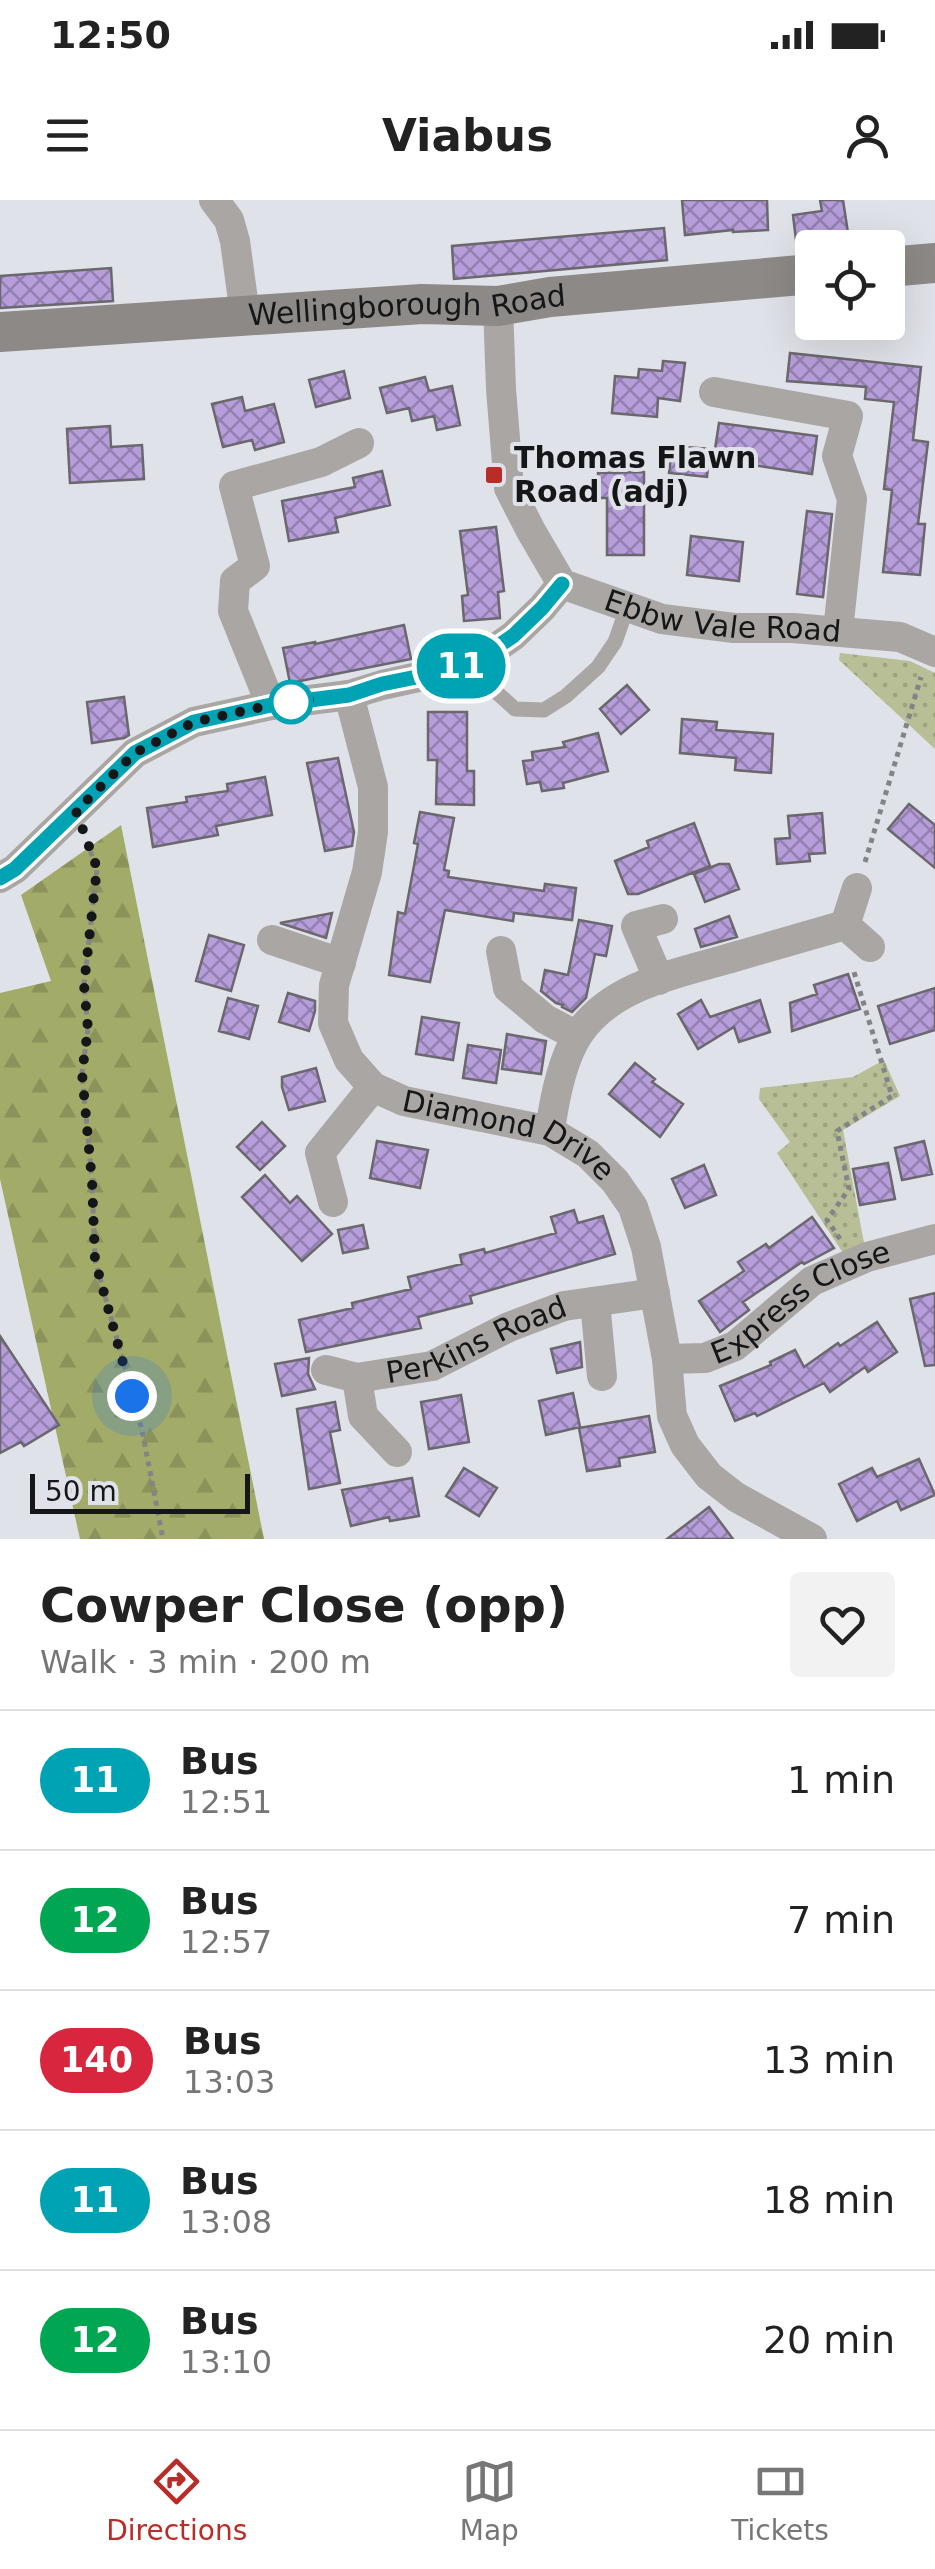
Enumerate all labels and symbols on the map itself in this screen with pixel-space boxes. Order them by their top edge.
street label: Wellingborough Road [247,278,567,333]
place label: Thomas Flawn Road (adj) [514,440,756,509]
marker: Thomas Flawn Road (adj) [483,464,505,486]
street label: Ebbw Vale Road [600,582,842,649]
line badge: 11 [416,634,506,698]
unlabelled marker [270,681,312,723]
street label: Diamond Drive [399,1083,622,1187]
street label: Express Close [705,1234,894,1371]
street label: Perkins Road [383,1289,571,1390]
your location [107,1371,157,1421]
scale bar [30,1469,250,1513]

